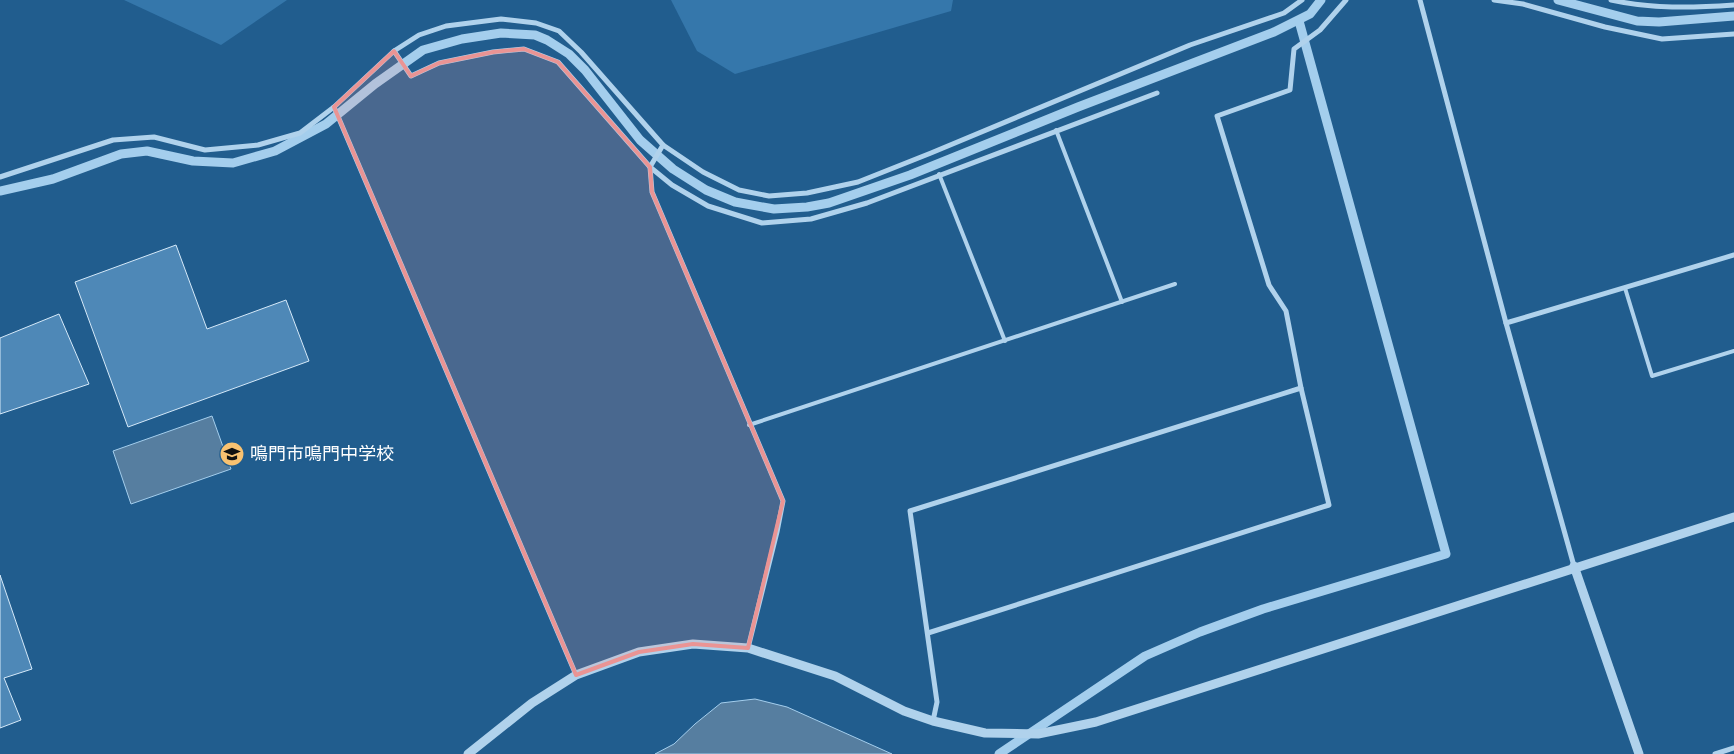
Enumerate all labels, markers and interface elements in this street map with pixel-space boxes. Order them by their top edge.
school or university icon: 鳴門市鳴門中学校 [219,441,245,467]
place label: 鳴門市鳴門中学校 [250,442,394,465]

